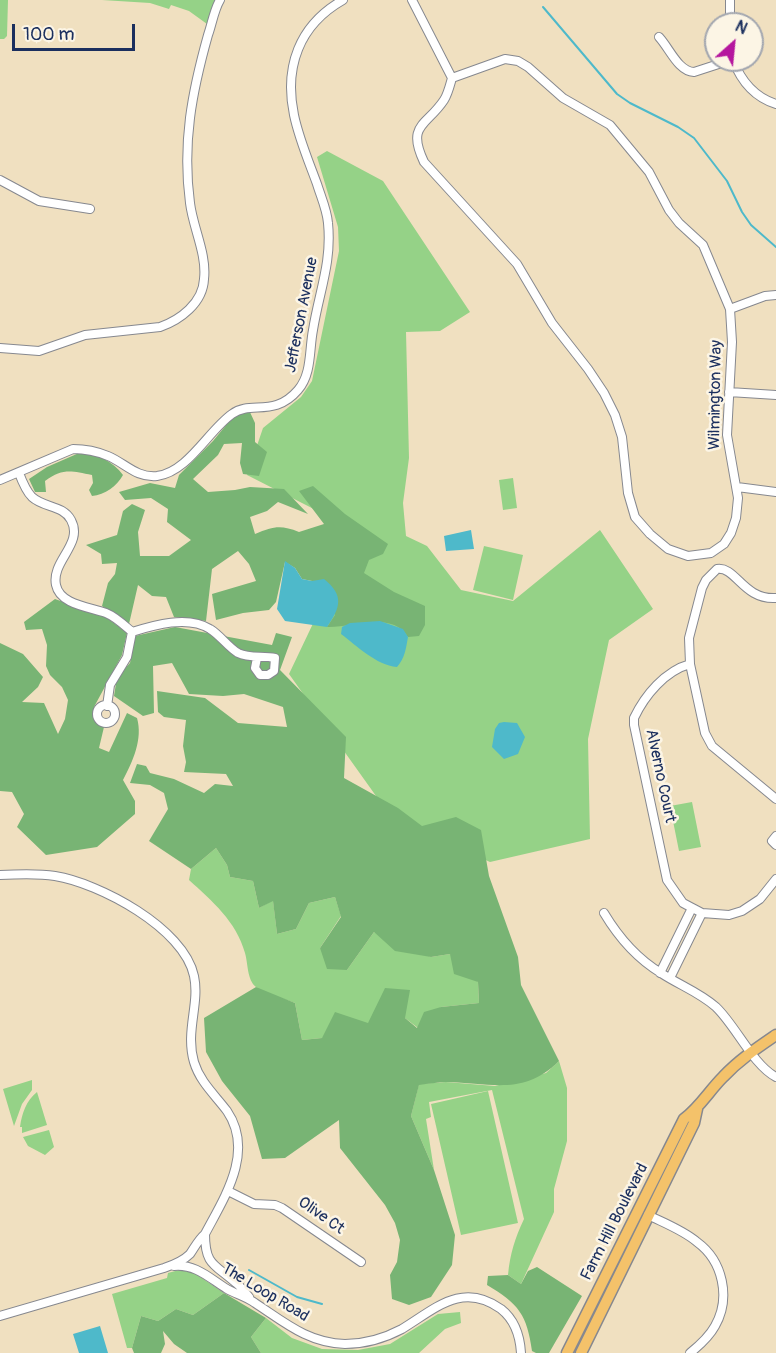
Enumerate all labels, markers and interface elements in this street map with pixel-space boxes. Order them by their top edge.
scale bar [15,12,138,50]
north arrow [704,12,764,72]
text: N [732,16,751,39]
text: 100 m [23,23,75,46]
street label: Jefferson Avenue [281,256,323,374]
street label: Wilmington Way [705,340,727,450]
street label: Alverno Court [641,727,679,825]
street label: Farm Hill Boulevard [577,1160,653,1284]
street label: Olive Ct [294,1193,348,1239]
street label: The Loop Road [218,1259,312,1327]

